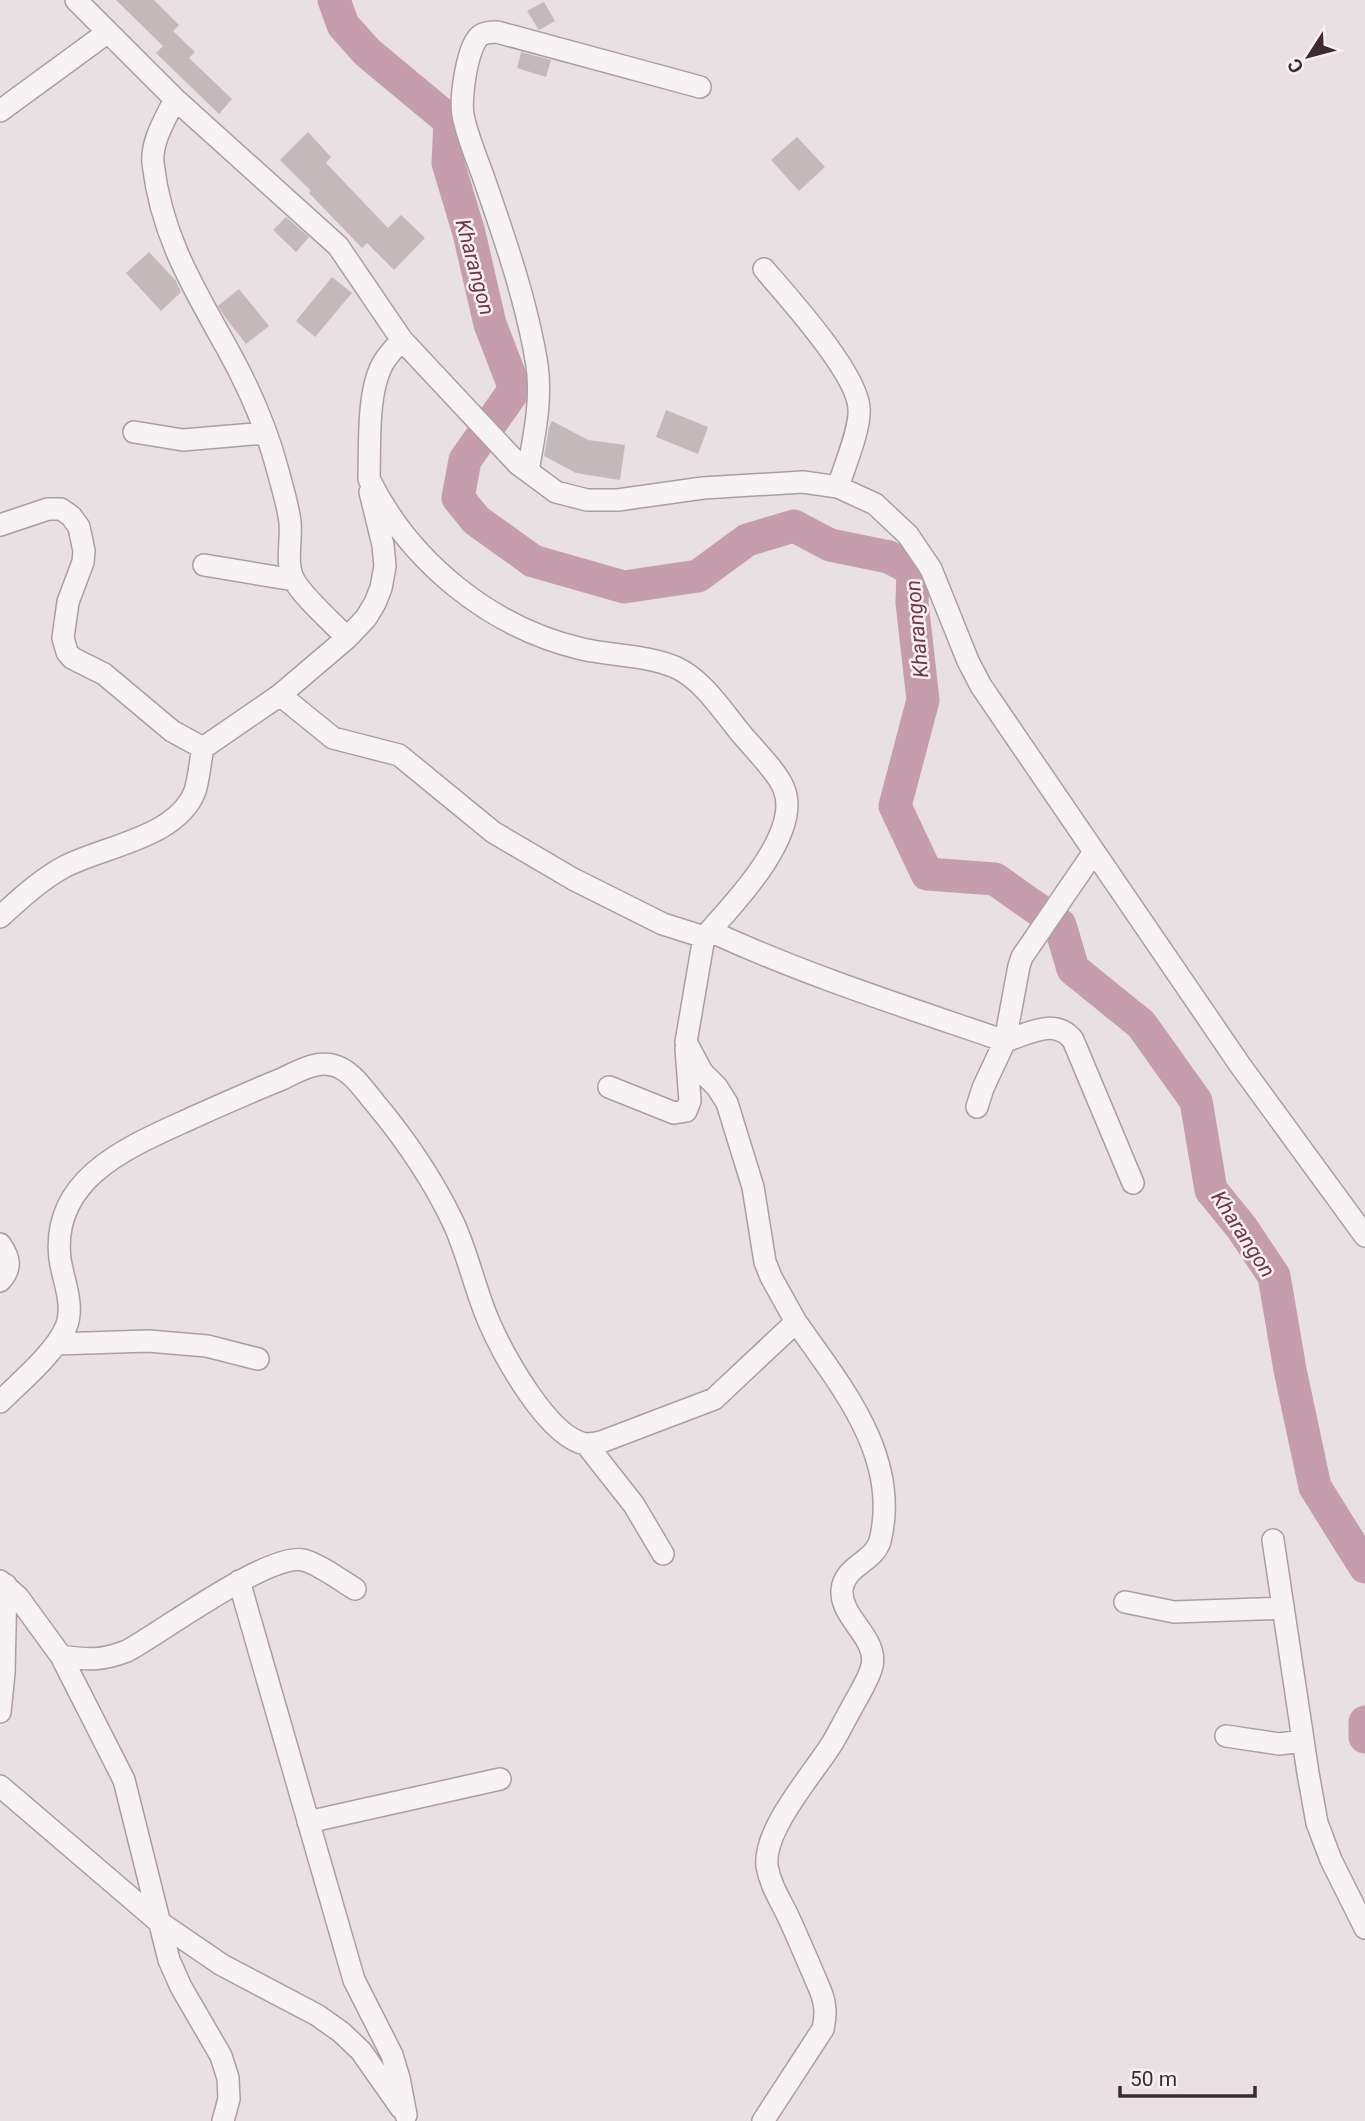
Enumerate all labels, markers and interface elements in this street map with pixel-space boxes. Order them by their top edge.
north arrow [1274,21,1344,91]
text: С [1283,54,1309,77]
water label: Kharangon [451,216,499,318]
water label: Kharangon [901,579,933,679]
water label: Kharangon [1206,1186,1280,1282]
scale bar [1120,2054,1255,2098]
text: 50 m [1130,2067,1177,2091]

